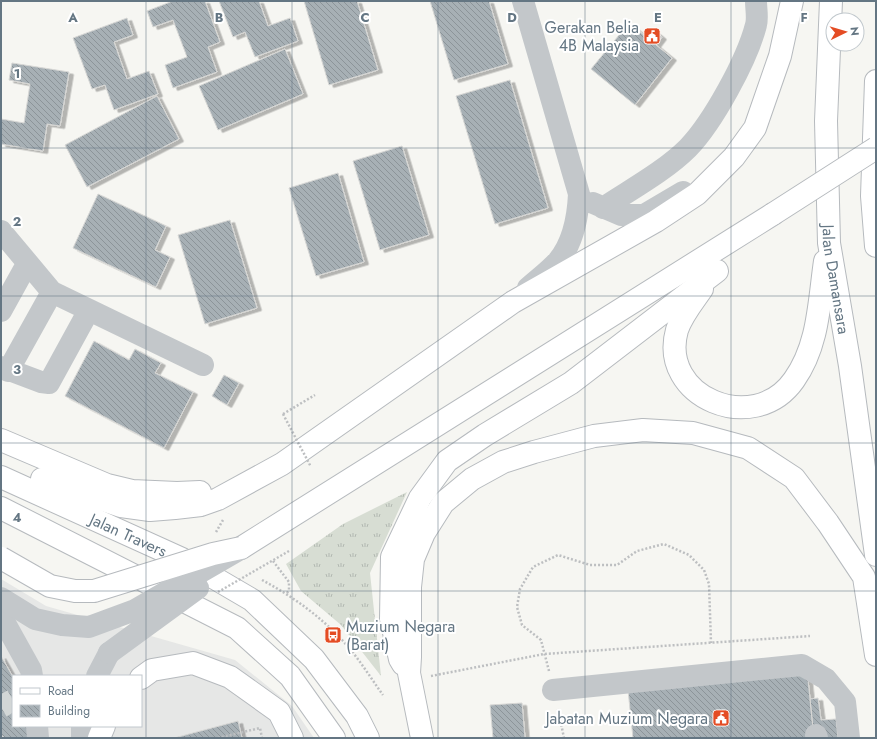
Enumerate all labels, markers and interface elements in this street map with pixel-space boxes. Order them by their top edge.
text: A [67,8,78,27]
text: B [215,8,224,27]
text: C [360,8,370,27]
text: D [507,8,517,27]
text: E [654,8,662,27]
text: F [800,8,808,27]
north arrow [825,12,865,52]
place label: Gerakan Belia 4B Malaysia [545,16,639,57]
public building icon: Gerakan Belia 4B Malaysia [642,26,662,46]
text: N [847,26,863,36]
text: 1 [14,64,20,83]
text: 2 [13,212,21,231]
street label: Jalan Damansara [816,222,855,336]
text: 3 [13,360,21,379]
street label: Jalan Travers [84,507,171,563]
text: 4 [12,508,22,527]
place label: Muzium Negara (Barat) [346,615,455,656]
bus stop icon: Muzium Negara (Barat) [323,625,343,645]
legend [12,675,142,727]
text: Road [48,682,74,700]
text: Building [48,702,90,720]
place label: Jabatan Muzium Negara [544,707,708,730]
public building icon: Jabatan Muzium Negara [711,708,731,728]

